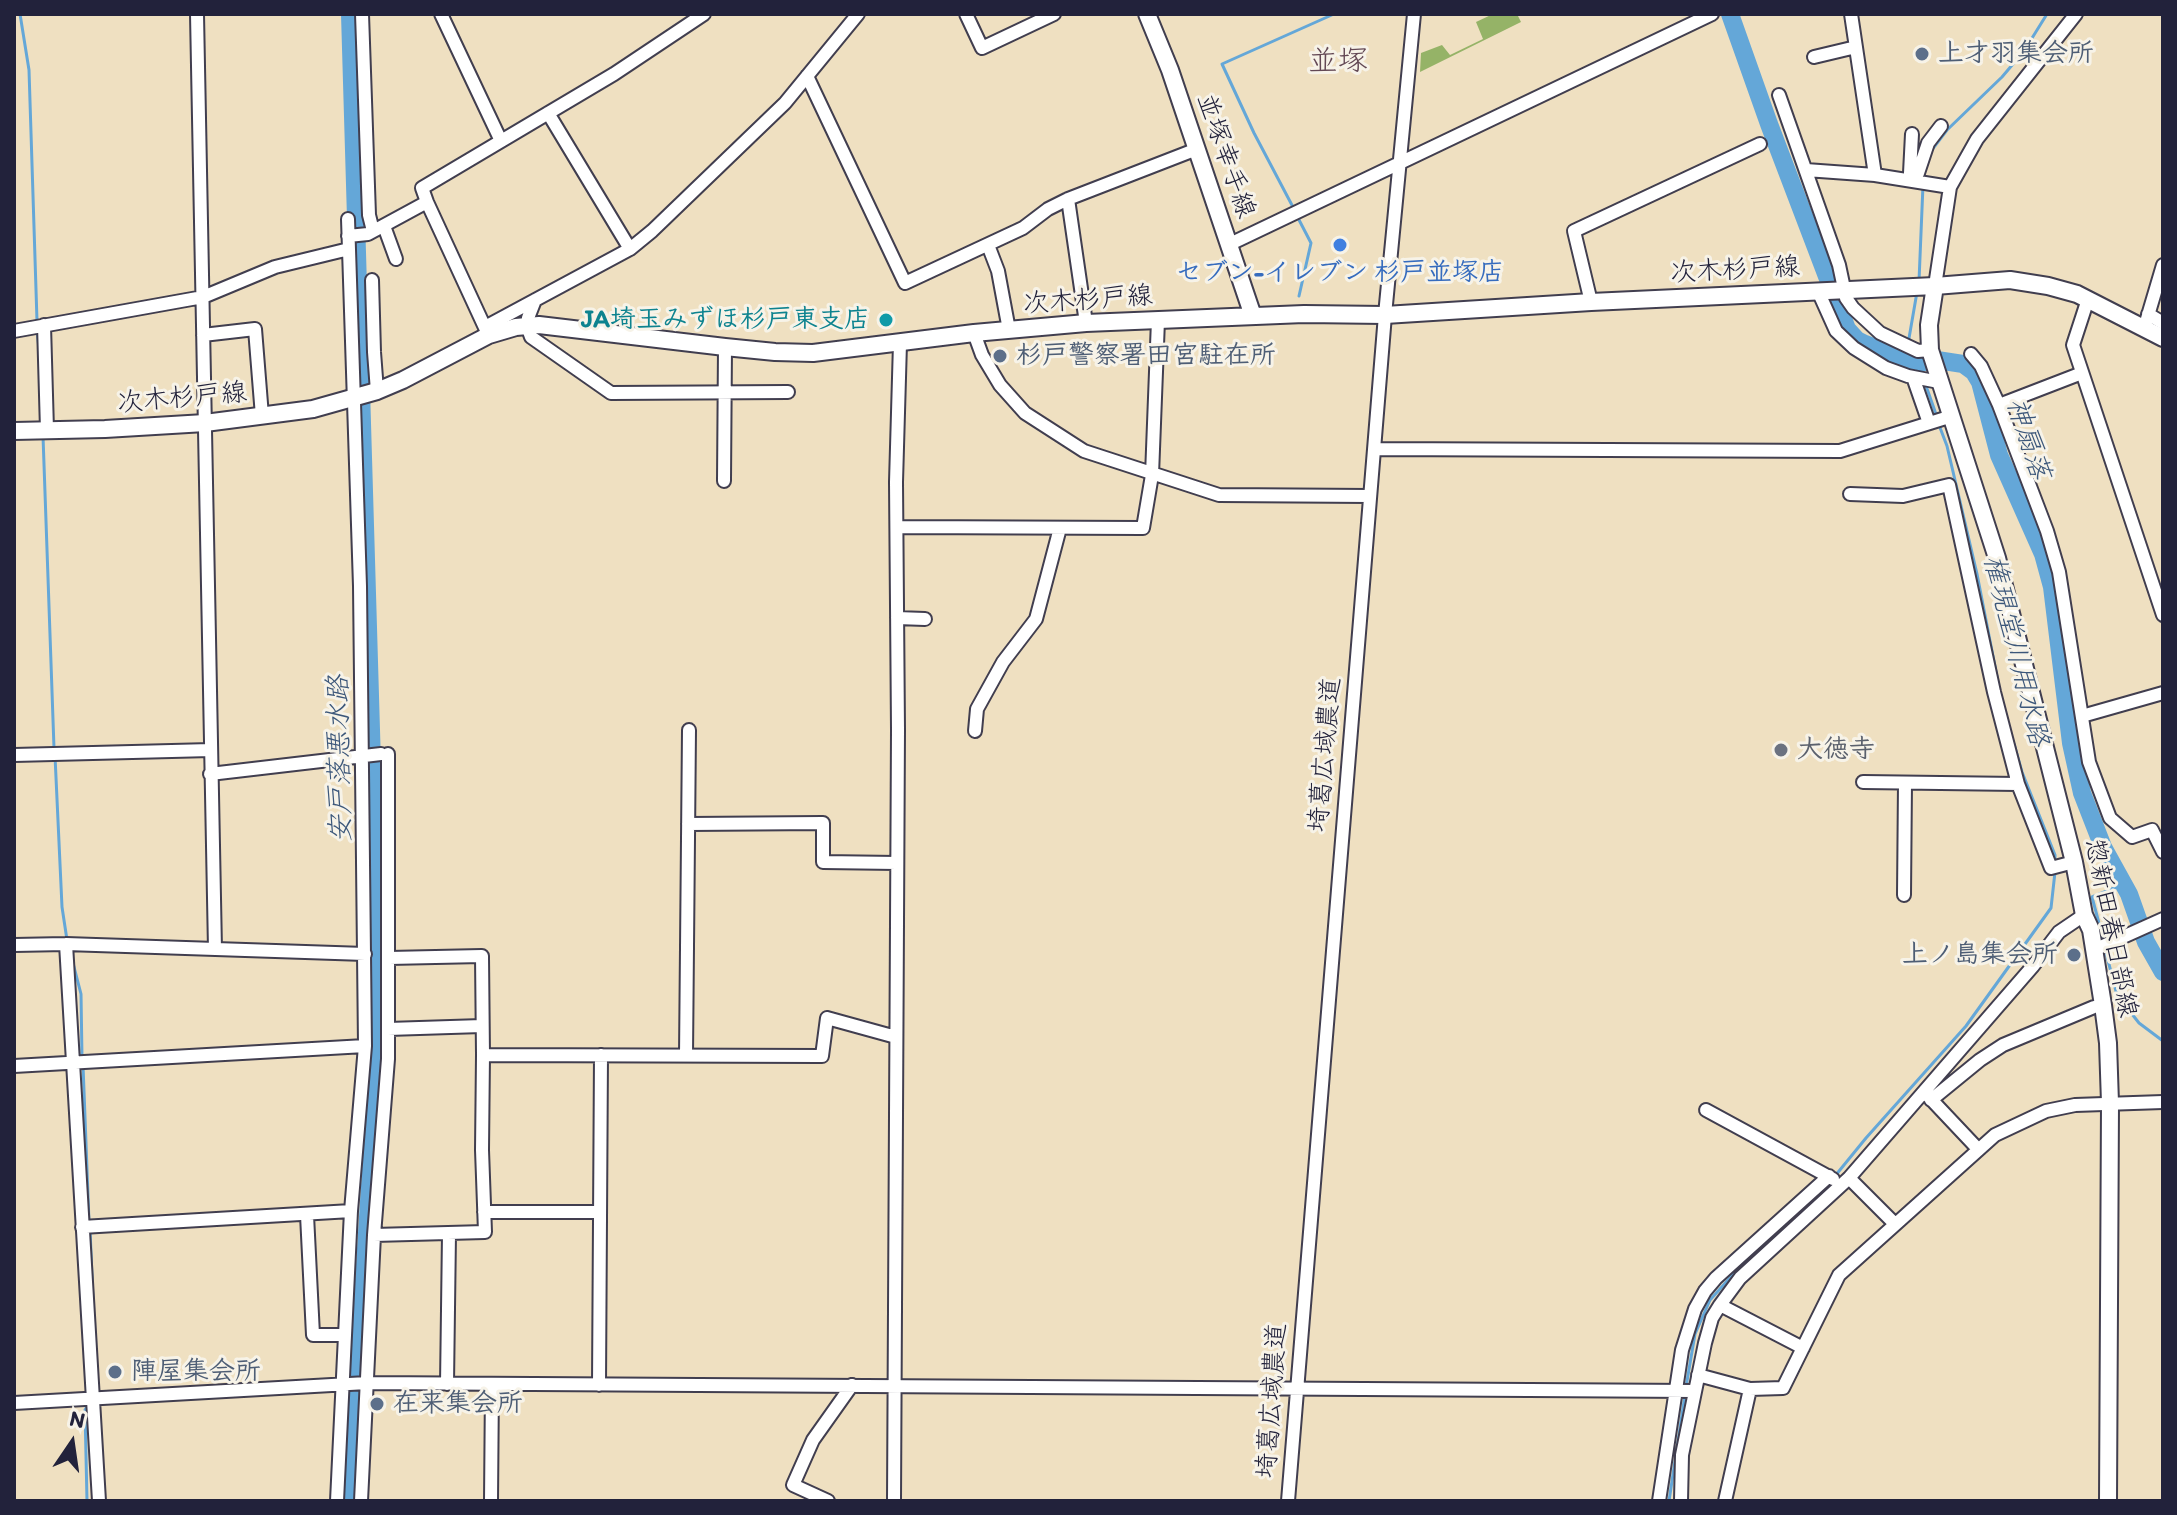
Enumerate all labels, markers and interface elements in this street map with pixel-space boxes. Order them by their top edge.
place label: 上才羽集会所 [1938,38,2094,70]
district label: 並塚 [1308,44,1368,80]
marker: 上才羽集会所 [1913,45,1931,63]
street label: 並塚幸手線 [1189,89,1261,223]
marker: セブン-イレブン 杉戸並塚店 [1331,236,1349,254]
street label: 次木杉戸線 [1669,252,1801,290]
place label: セブン-イレブン 杉戸並塚店 [1176,257,1504,289]
street label: 次木杉戸線 [1022,281,1154,321]
place label: JA埼玉みずほ杉戸東支店 [581,304,870,336]
marker: JA埼玉みずほ杉戸東支店 [877,311,895,329]
place label: 杉戸警察署田宮駐在所 [1016,340,1276,372]
marker: 杉戸警察署田宮駐在所 [991,347,1009,365]
street label: 次木杉戸線 [116,378,248,420]
water label: 神扇落 [1998,394,2056,484]
water label: 権現堂川用水路 [1975,552,2055,750]
water label: 安戸落悪水路 [323,675,359,843]
street label: 埼葛広域農道 [1304,676,1348,834]
place label: 大徳寺 [1797,734,1875,766]
marker: 大徳寺 [1772,741,1790,759]
street label: 惣新田春日部線 [2077,836,2143,1020]
place label: 上ノ島集会所 [1902,939,2058,971]
marker: 上ノ島集会所 [2065,946,2083,964]
street label: 埼葛広域農道 [1252,1322,1294,1480]
place label: 陣屋集会所 [131,1356,261,1388]
marker: 陣屋集会所 [106,1363,124,1381]
place label: 在来集会所 [393,1388,523,1420]
marker: 在来集会所 [368,1395,386,1413]
north arrow [32,1403,112,1483]
text: N [67,1404,88,1434]

